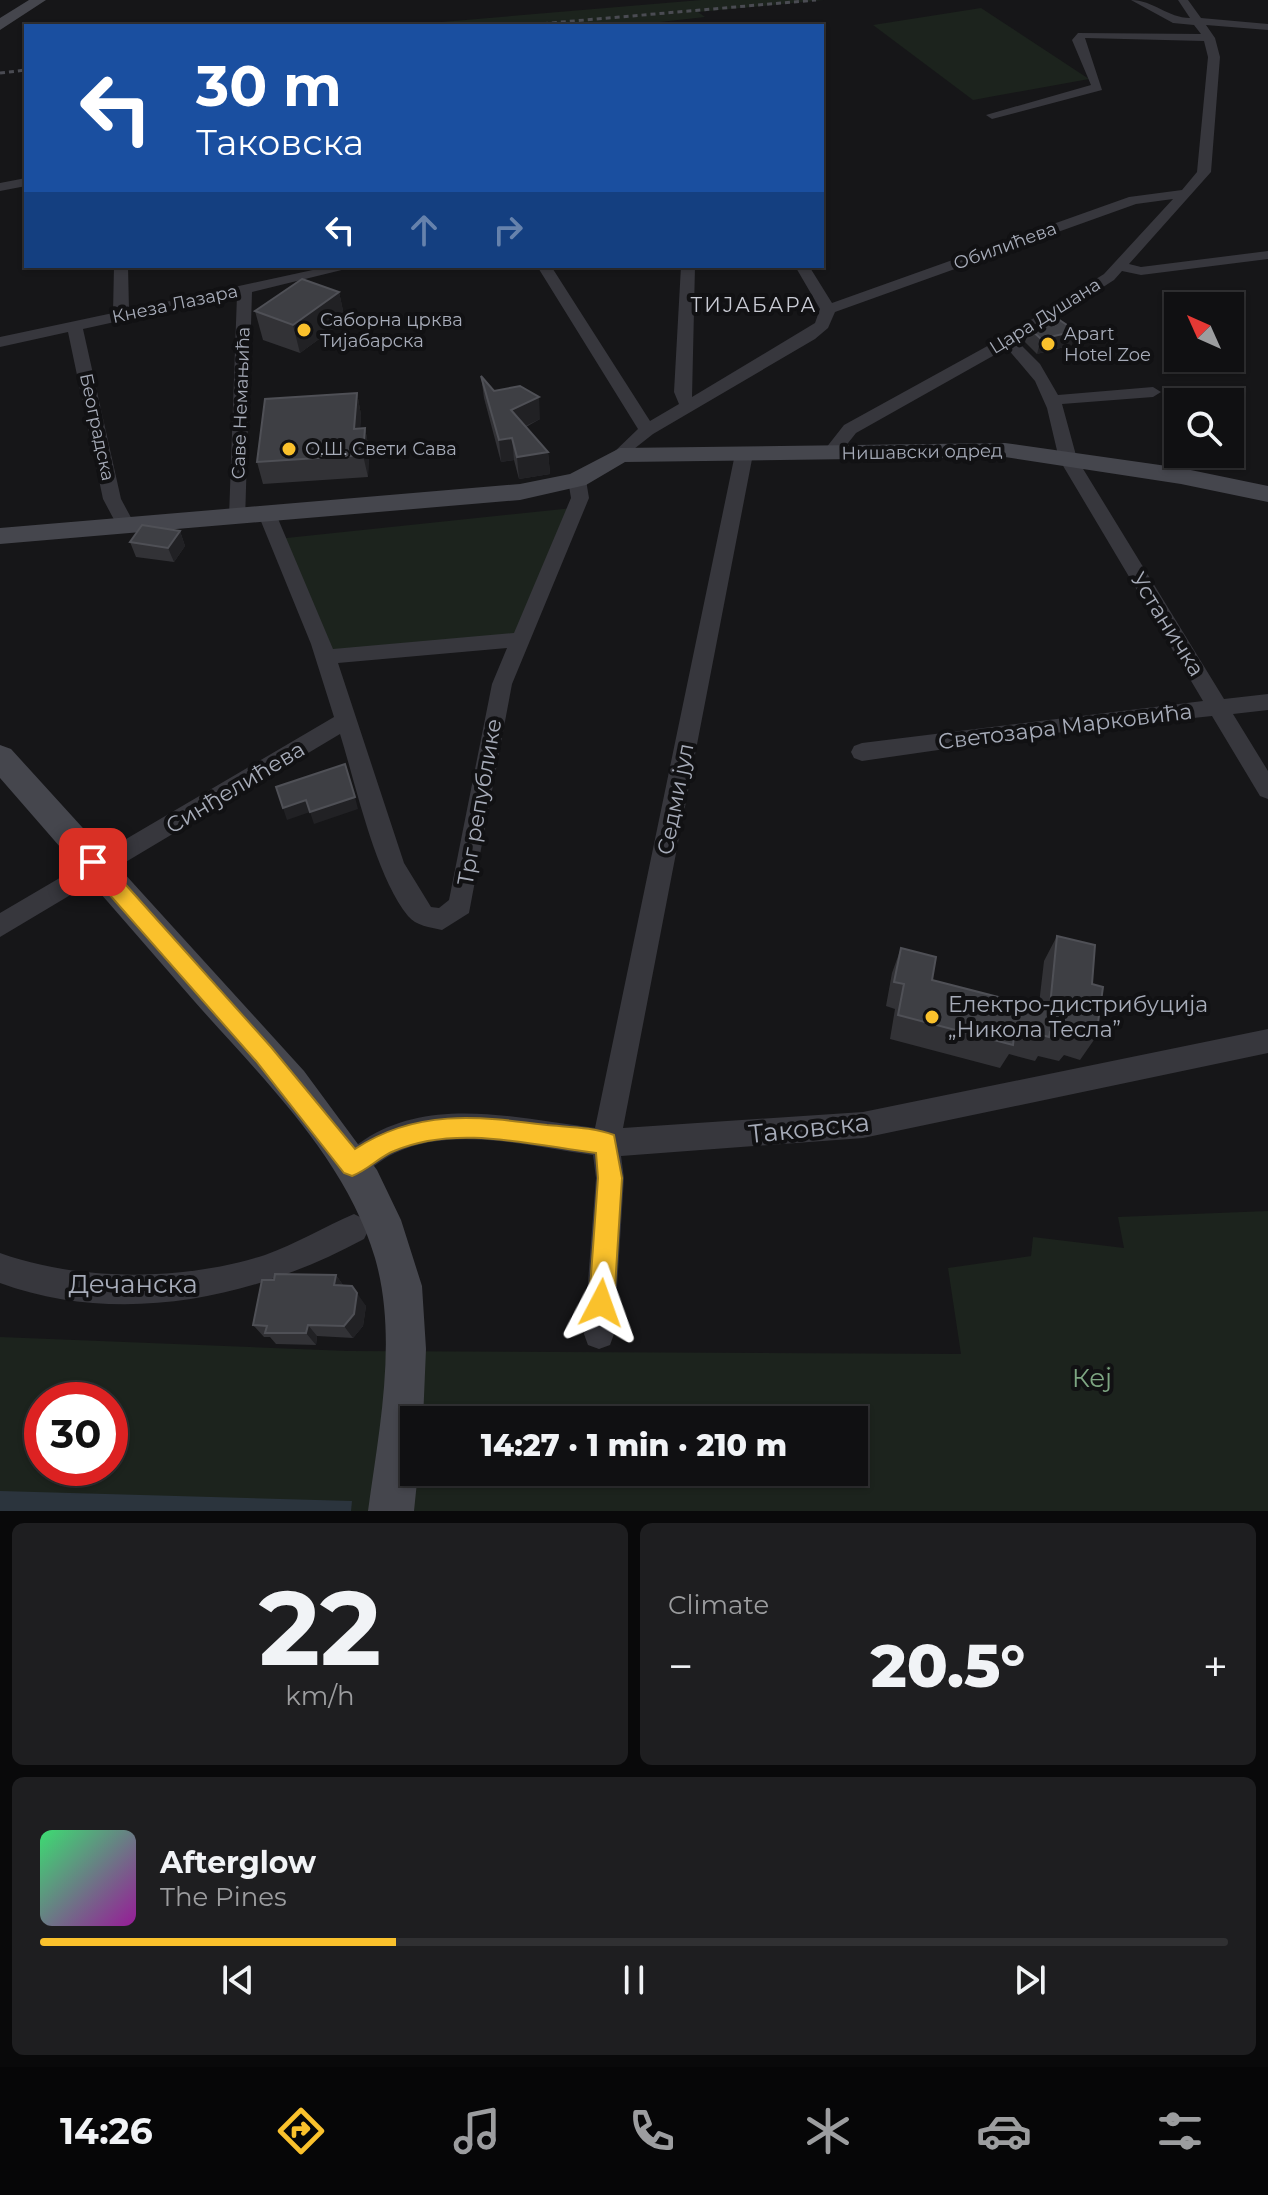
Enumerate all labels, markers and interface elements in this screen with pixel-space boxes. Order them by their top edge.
text: 30 m [196,52,342,120]
icon: left [64,56,168,160]
text: Таковска [196,120,364,164]
icon: left [318,208,362,252]
icon: ahead [402,208,446,252]
icon: right [486,208,530,252]
street label: Обилићева [951,217,1059,275]
street label: Цара Душана [986,273,1104,359]
street label: Кнеза Лазара [110,280,240,328]
north arrow [1164,292,1244,372]
map controls [1164,292,1244,468]
district label: ТИЈАБАРА [691,293,817,317]
place label: Саборна црква Тијабарска [320,309,463,352]
marker: Саборна црква Тијабарска [295,321,313,339]
place label: Apart Hotel Zoe [1064,323,1151,366]
street label: Саве Немањића [227,326,255,480]
marker: Apart Hotel Zoe [1039,335,1057,353]
street label: Београдска [75,371,119,483]
button: search [1164,388,1244,468]
place label: О.Ш. Свети Сава [305,438,457,460]
marker: О.Ш. Свети Сава [280,440,298,458]
street label: Нишавски одред [841,440,1003,464]
street label: Устаничка [1125,567,1210,681]
street label: Светозара Марковића [936,698,1194,755]
street label: Трг републике [452,717,507,888]
street label: Синђелићева [161,735,310,840]
street label: Седми јул [651,741,700,857]
pin [59,828,127,896]
icon: arrive [71,840,115,884]
place label: Електро-дистрибуција „Никола Тесла” [948,991,1208,1043]
marker: Електро-дистрибуција „Никола Тесла” [923,1008,941,1026]
street label: Таковска [747,1106,871,1150]
position arrow [559,1261,643,1345]
street label: Дечанска [68,1268,198,1300]
park label: Кеј [1072,1362,1112,1394]
speed limit sign: 30 [24,1382,128,1486]
text: 14:27 · 1 min · 210 m [481,1427,787,1464]
text: 22 [259,1564,381,1691]
text: Climate [668,1589,769,1621]
text: 20.5° [871,1629,1025,1702]
text: − [668,1639,693,1693]
text: + [1203,1639,1228,1693]
text: km/h [285,1680,355,1712]
text: Afterglow [160,1844,316,1881]
text: The Pines [160,1881,287,1913]
icon: previous [216,1958,260,2002]
icon: pause [612,1958,656,2002]
icon: next [1008,1958,1052,2002]
icon: directions [273,2103,329,2159]
icon: music [449,2103,505,2159]
icon: phone [624,2103,680,2159]
icon: climate [800,2103,856,2159]
icon: car [976,2103,1032,2159]
icon: filters [1152,2103,1208,2159]
text: 14:26 [60,2109,153,2153]

